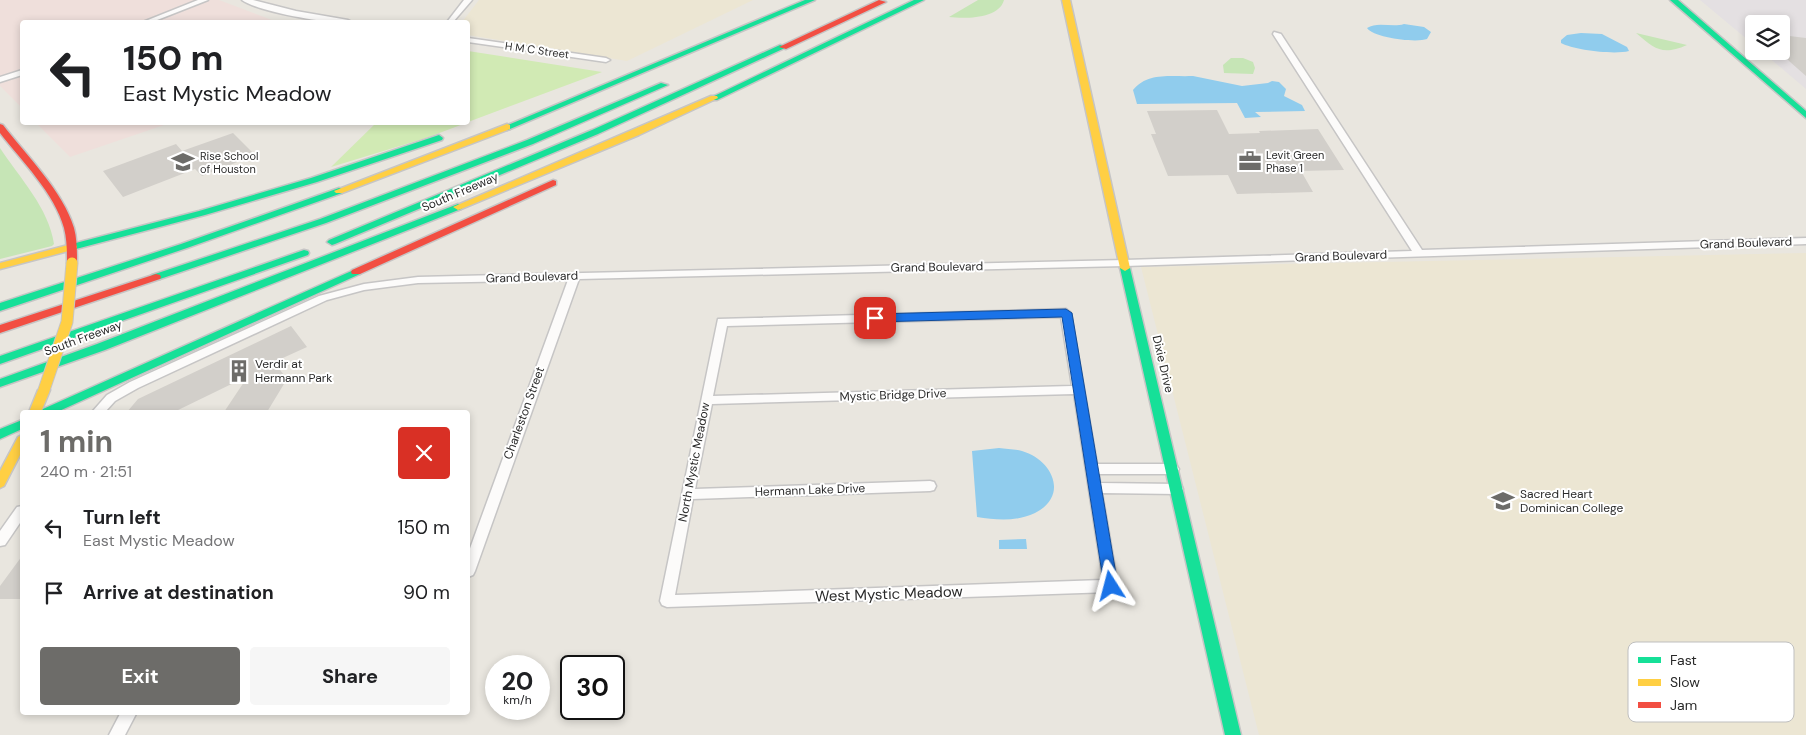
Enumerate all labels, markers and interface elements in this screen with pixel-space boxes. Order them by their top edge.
map controls [1745,15,1790,60]
button: layers [1745,15,1790,60]
text: 150 m [123,35,223,81]
street label: H M C Street [504,39,570,61]
icon: left [40,40,105,105]
text: East Mystic Meadow [123,79,332,108]
office icon: Levit Green Phase 1 [1237,148,1263,174]
place label: Levit Green Phase 1 [1266,148,1324,175]
school or university icon: Rise School of Houston [170,149,196,175]
place label: Rise School of Houston [200,149,258,176]
street label: South Freeway [419,169,501,215]
street label: Grand Boulevard [1700,233,1792,253]
street label: Grand Boulevard [1295,246,1387,266]
street label: Grand Boulevard [891,258,983,276]
street label: Grand Boulevard [486,267,578,287]
pin [854,297,896,339]
icon: arrive [861,304,889,332]
street label: South Freeway [42,316,124,359]
street label: Dixie Drive [1149,334,1177,394]
place label: Verdir at Hermann Park [255,356,332,386]
building icon: Verdir at Hermann Park [226,358,252,384]
street label: Charleston Street [500,364,548,462]
street label: Mystic Bridge Drive [839,385,947,405]
street label: North Mystic Meadow [675,401,713,523]
text: 1 min [40,422,113,461]
button: close [398,427,450,479]
text: 240 m · 21:51 [40,461,132,482]
street label: Hermann Lake Drive [754,480,866,500]
place label: Sacred Heart Dominican College [1520,486,1623,516]
school or university icon: Sacred Heart Dominican College [1490,488,1516,514]
text: Turn left [83,505,161,530]
icon: left [40,514,68,542]
text: 150 m [398,515,450,540]
text: East Mystic Meadow [83,530,235,551]
position arrow [1084,559,1136,611]
icon: arrive [40,579,68,607]
text: Arrive at destination [83,580,274,605]
text: 90 m [403,580,450,605]
street label: West Mystic Meadow [815,581,964,607]
legend [1628,642,1794,722]
button: Exit [40,647,240,705]
button: Share [250,647,450,705]
text: Fast [1670,651,1697,669]
speed limit sign: 30 [560,655,625,720]
text: 20 [502,665,533,698]
text: Slow [1670,673,1700,691]
text: km/h [503,692,532,708]
text: Jam [1670,696,1697,714]

